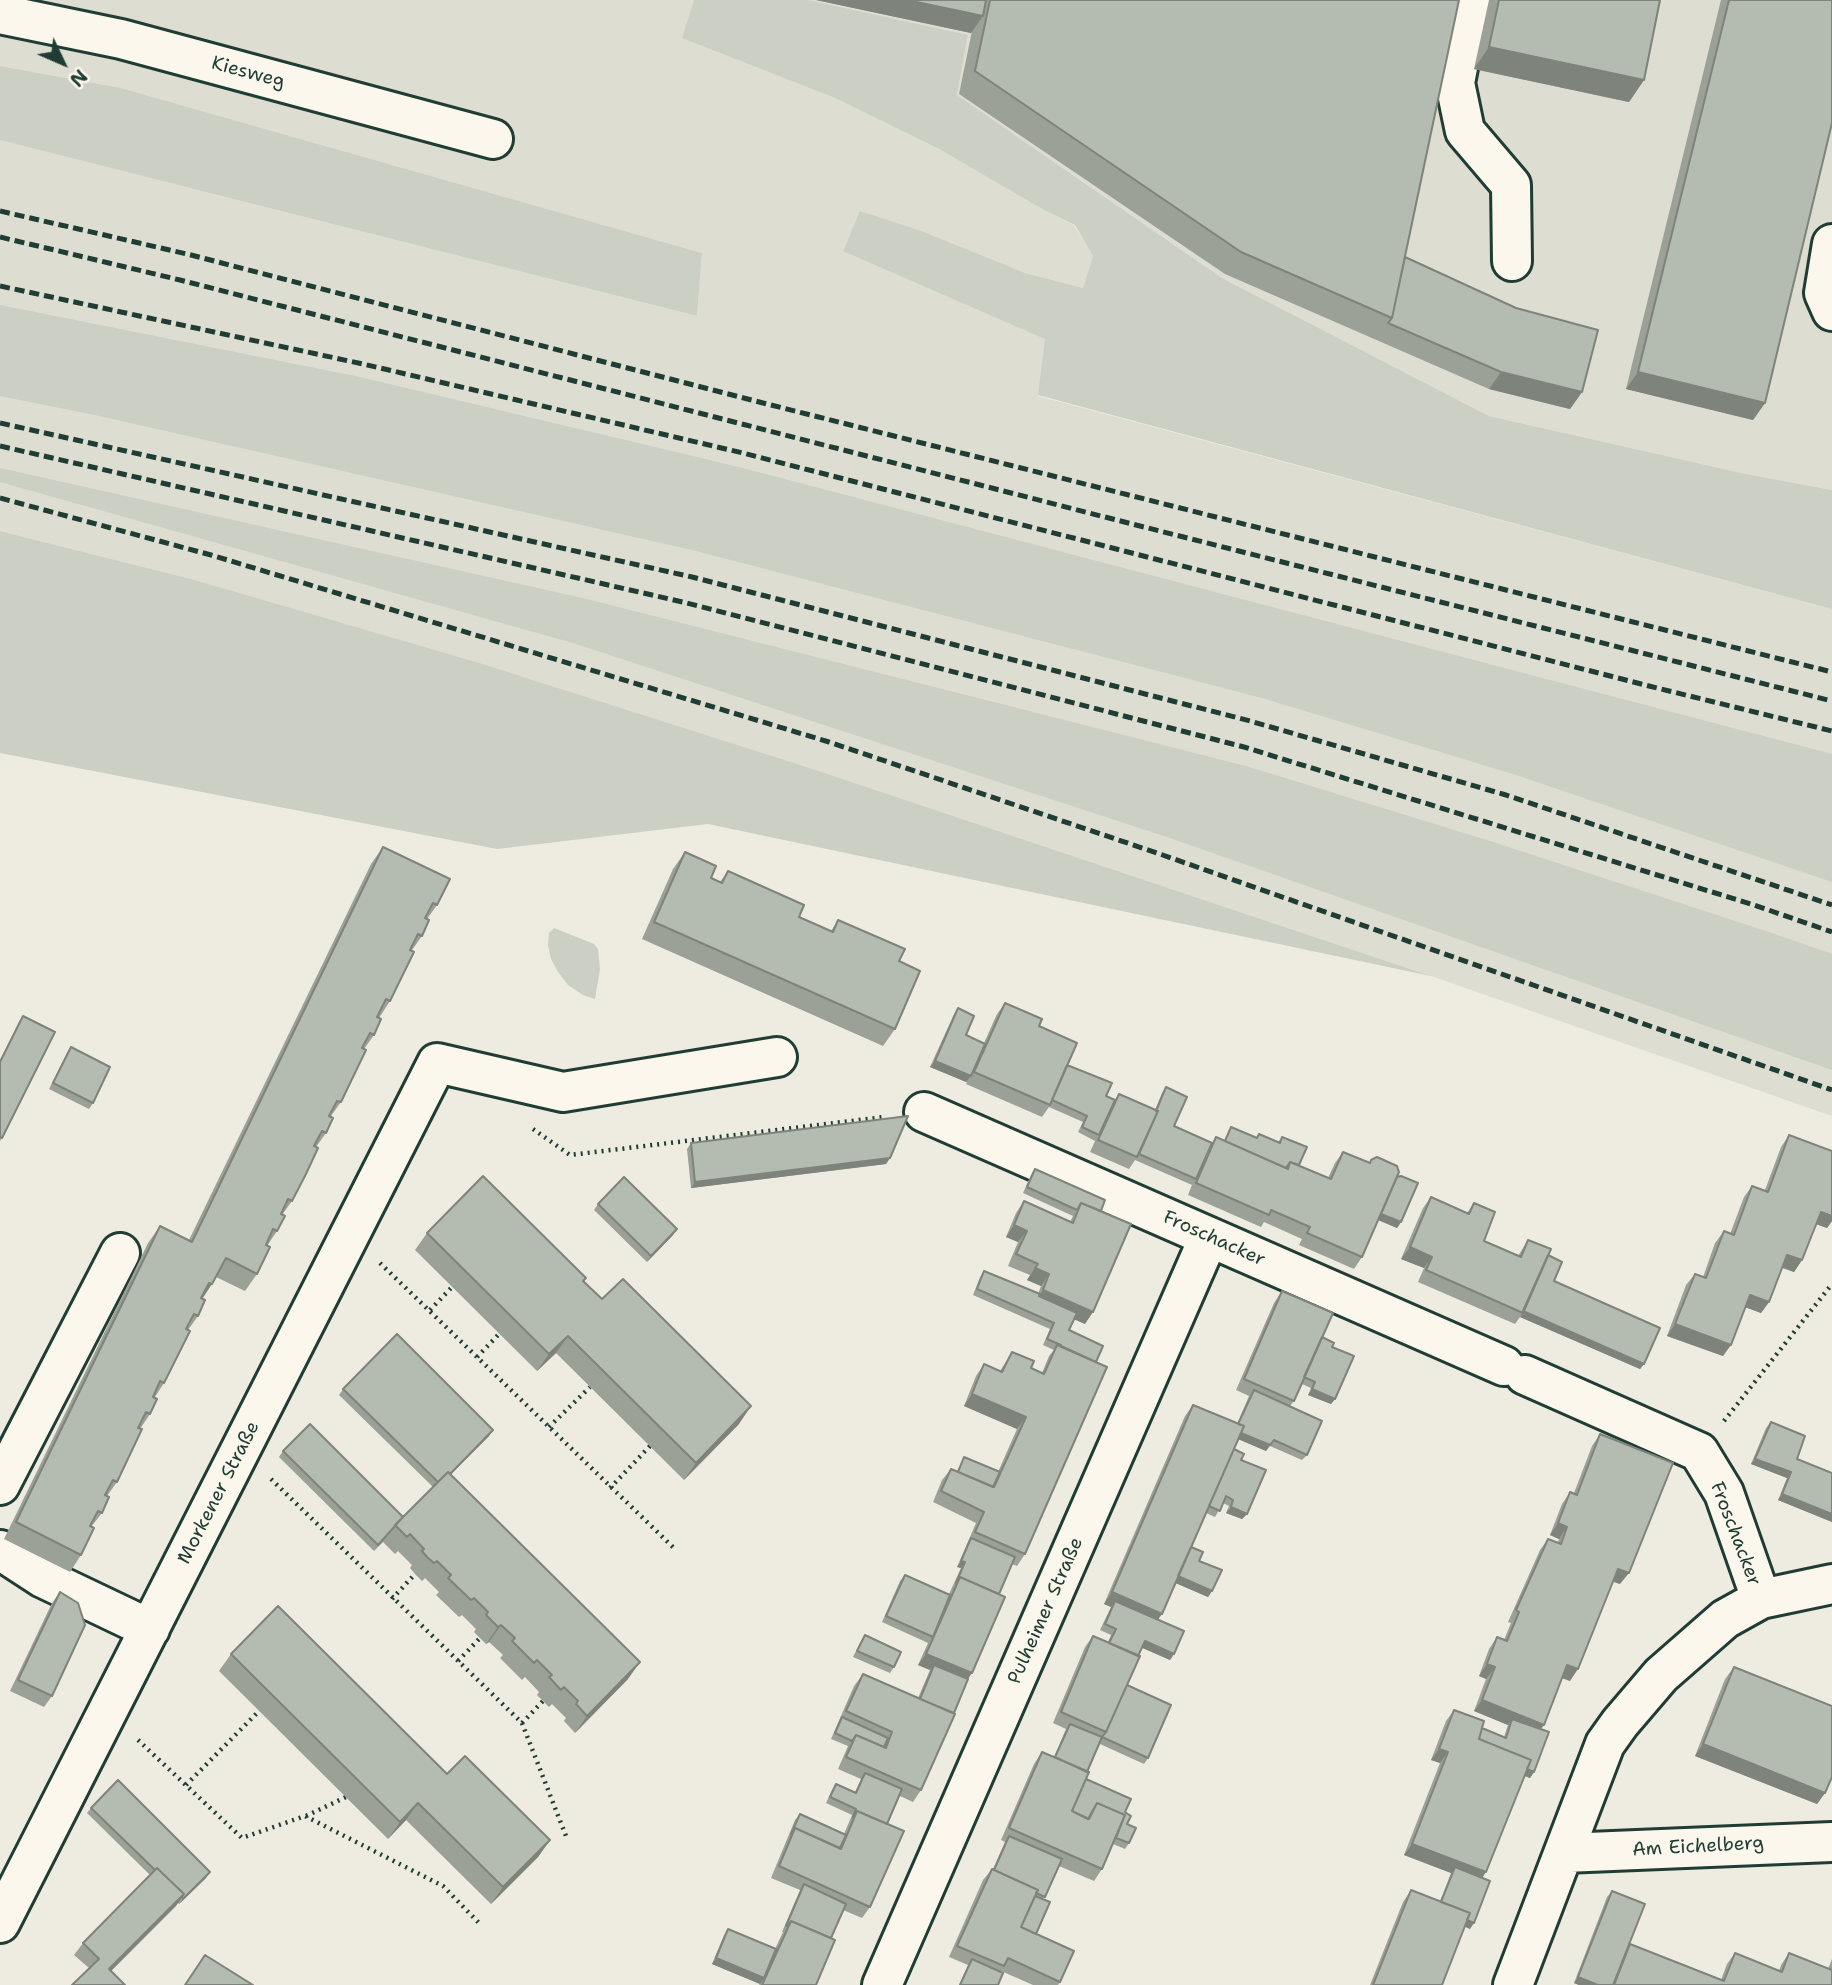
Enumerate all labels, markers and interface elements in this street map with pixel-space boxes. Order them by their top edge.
north arrow [28,28,98,98]
street label: Kiesweg [209,52,287,94]
text: N [64,64,93,92]
street label: Froschacker [1159,1206,1269,1272]
street label: Morkener Straße [173,1418,265,1568]
street label: Froschacker [1705,1479,1765,1589]
street label: Pulheimer Straße [1003,1534,1089,1688]
street label: Am Eichelberg [1632,1832,1764,1862]

